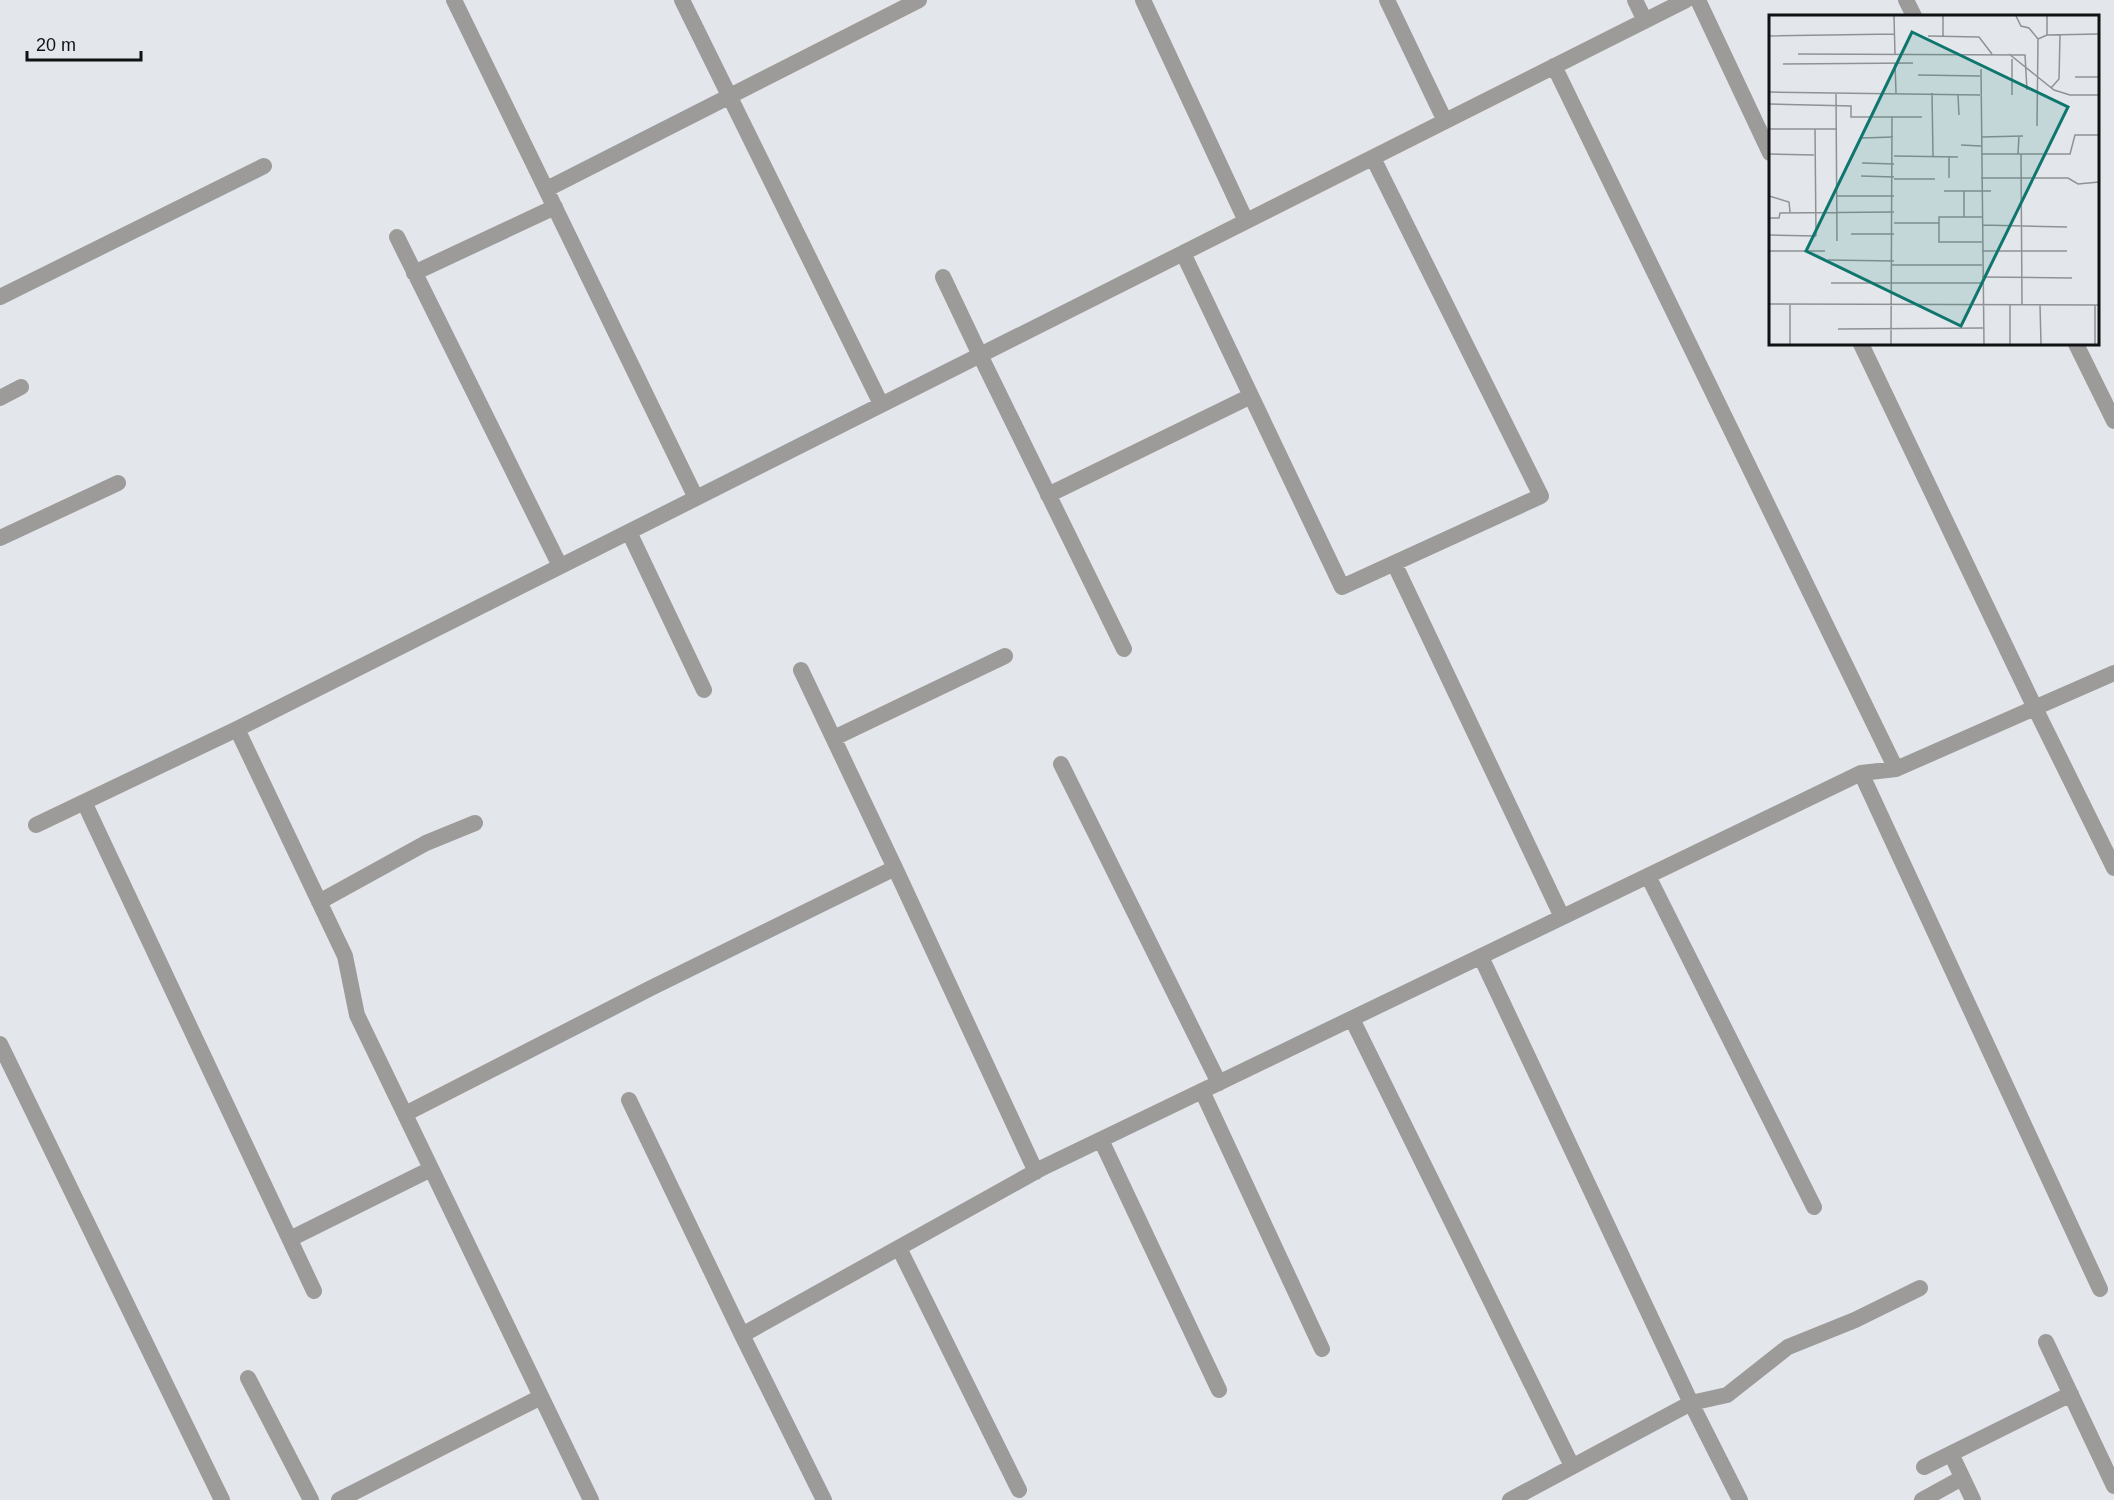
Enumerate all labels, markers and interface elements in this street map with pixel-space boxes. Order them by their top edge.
inset map [1769,15,2099,345]
scale bar [27,24,141,62]
text: 20 m [36,35,76,55]

